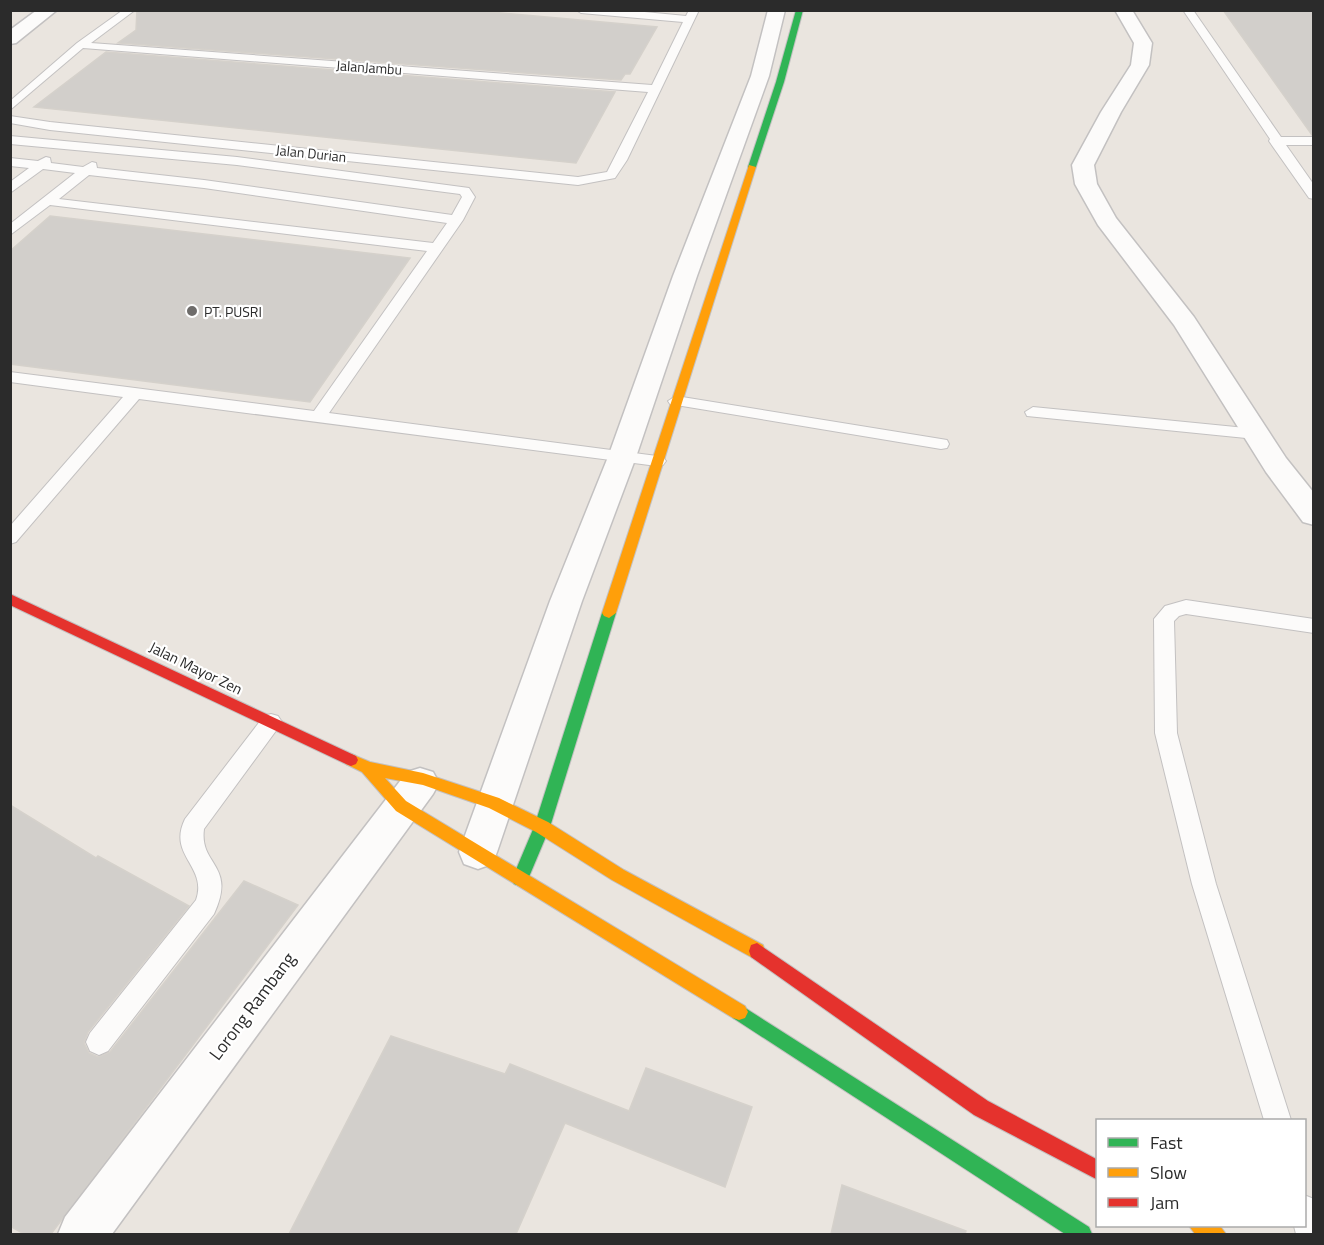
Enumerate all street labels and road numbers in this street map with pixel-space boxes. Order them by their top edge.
street label: JalanJambu [335,54,403,80]
street label: Jalan Durian [275,139,347,167]
street label: Jalan Mayor Zen [145,635,247,701]
street label: Lorong Rambang [202,946,302,1066]

